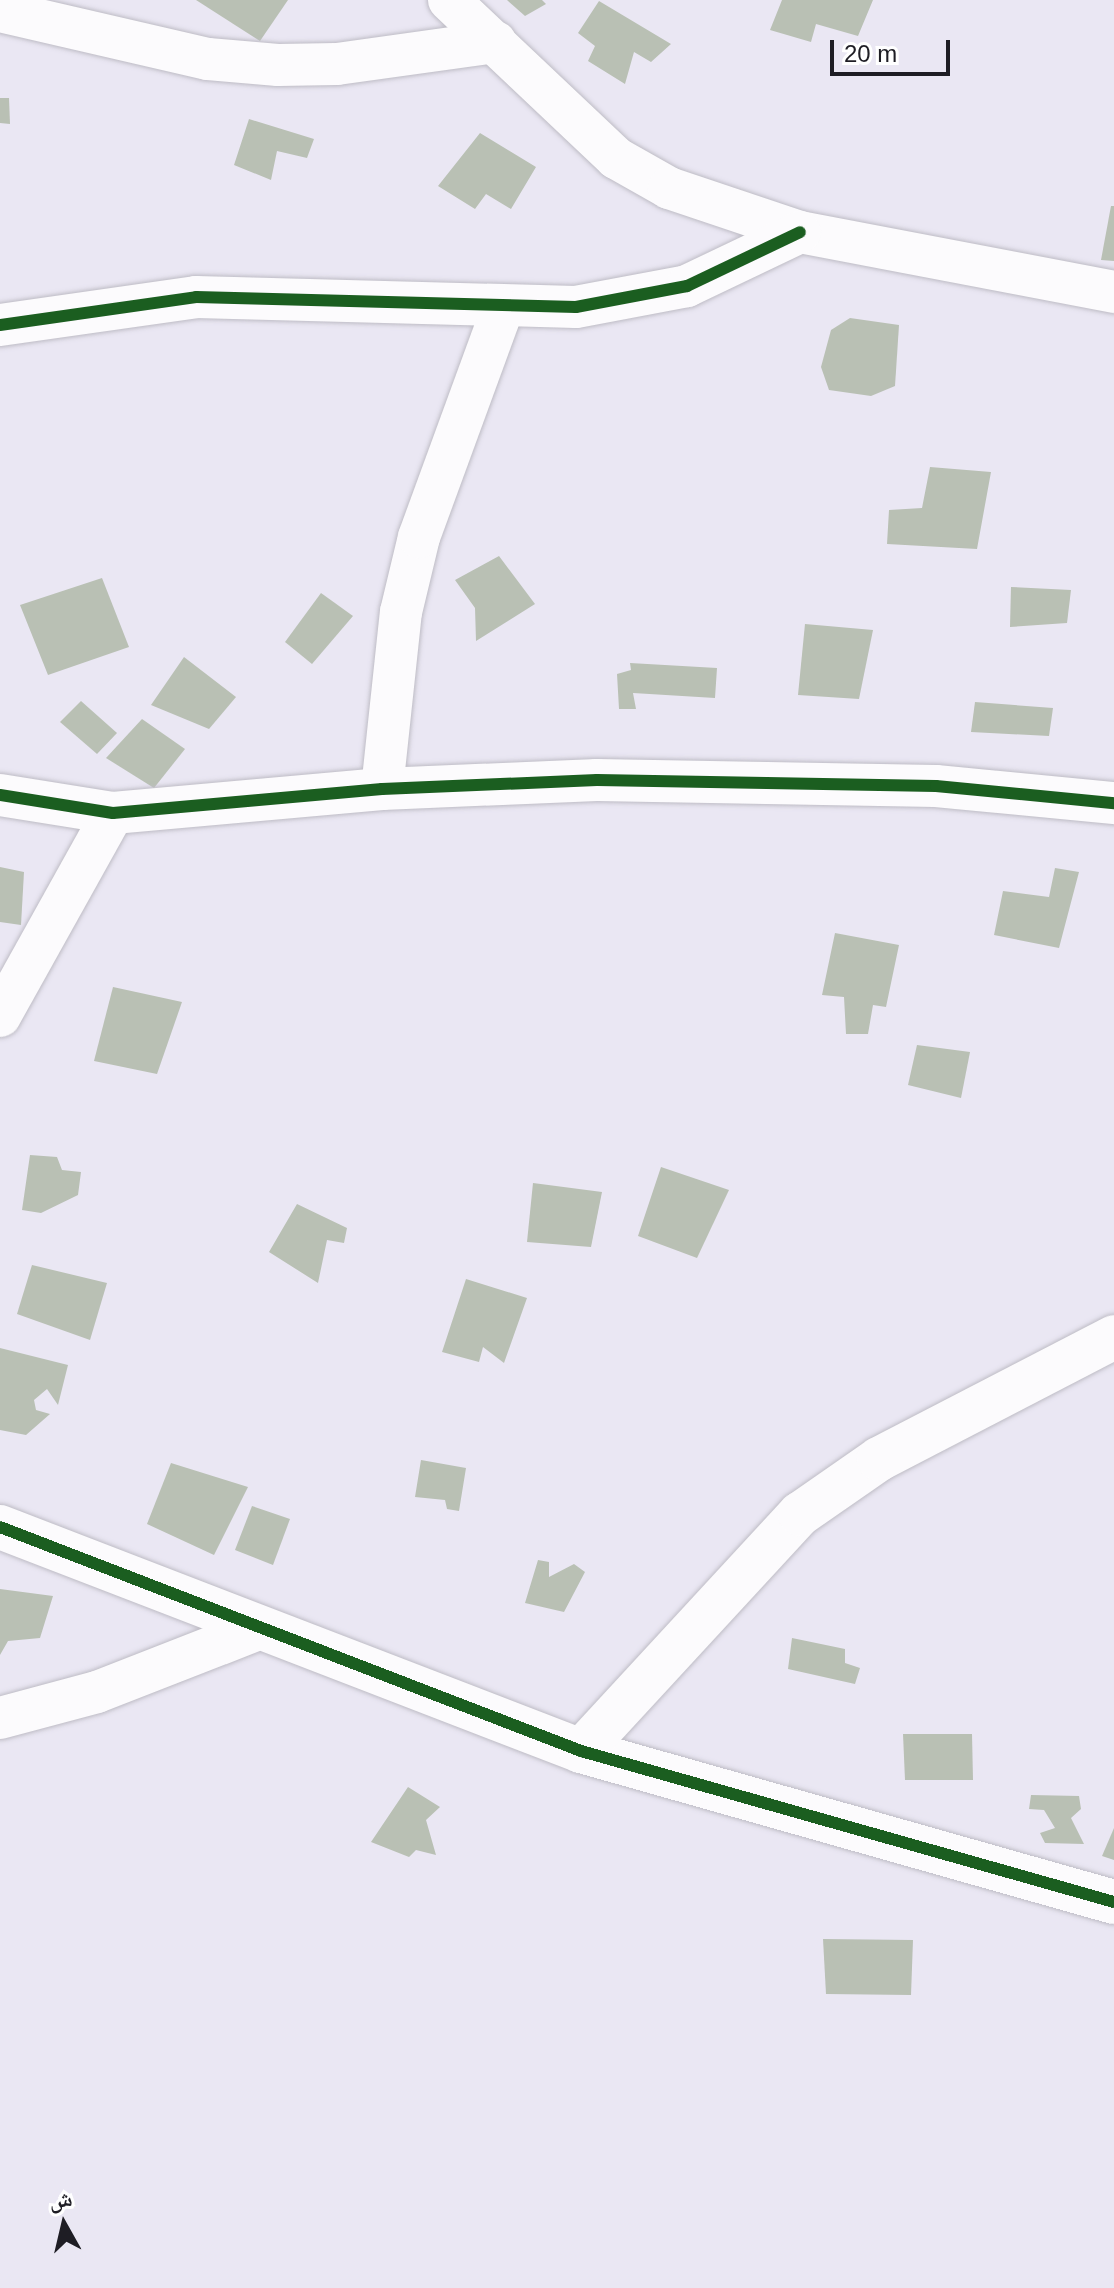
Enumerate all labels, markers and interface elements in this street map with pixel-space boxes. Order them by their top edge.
scale bar [834,24,954,74]
text: 20 m [844,40,897,67]
north arrow [24,2184,104,2264]
text: ش [47,2186,74,2214]

